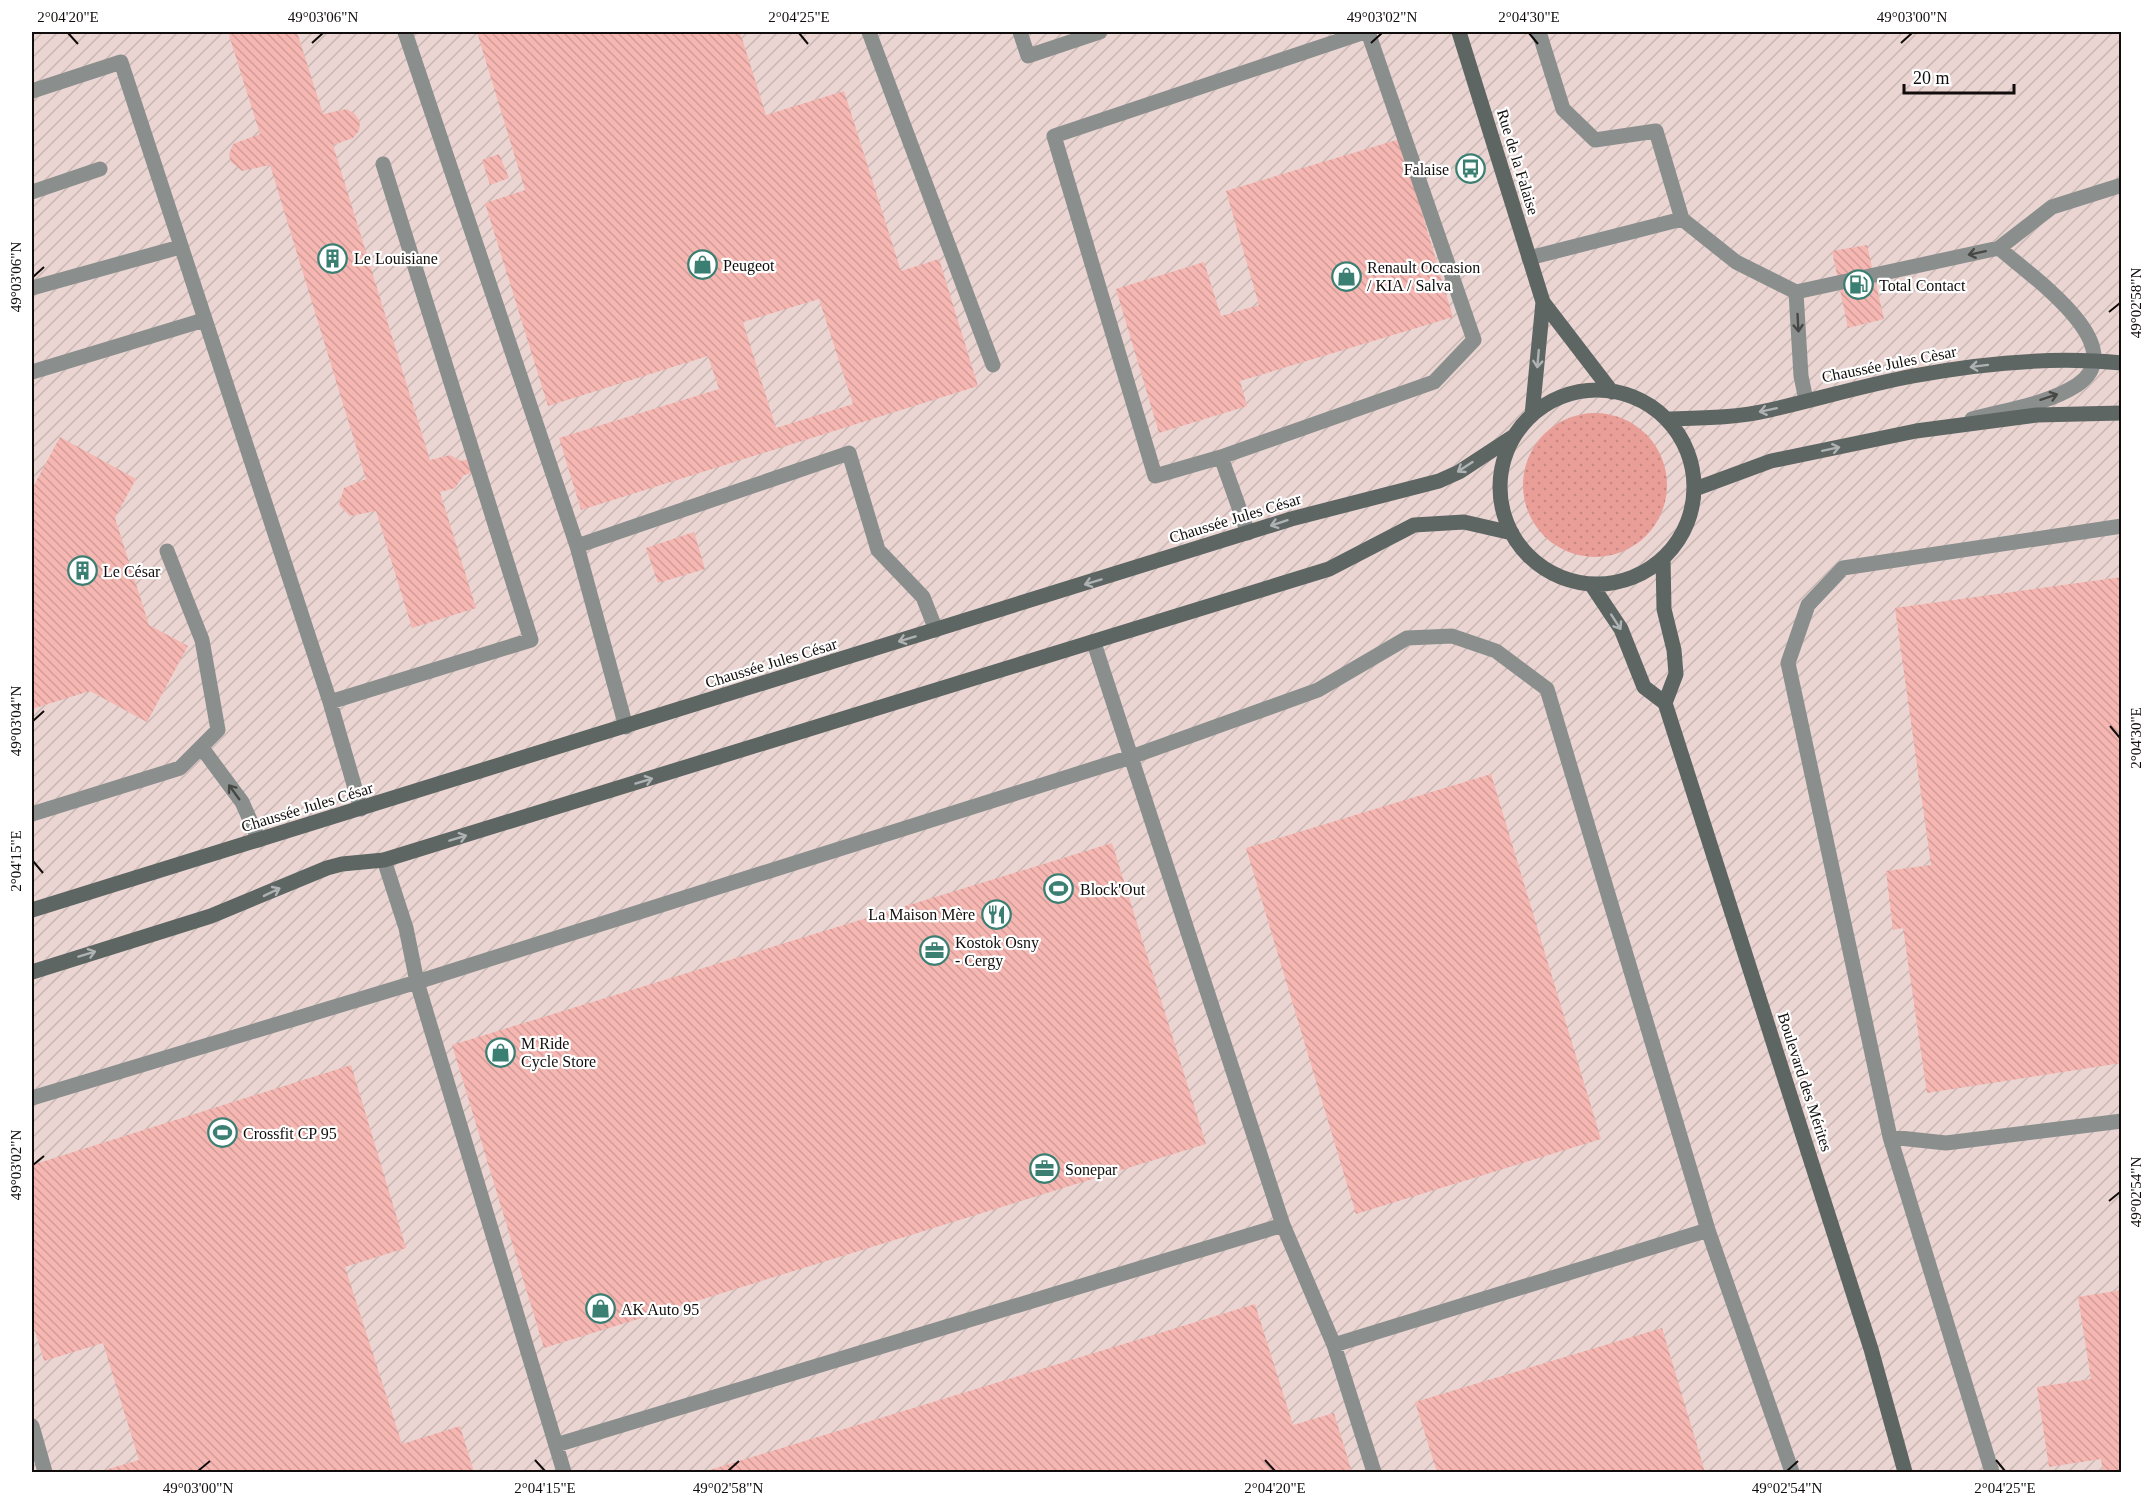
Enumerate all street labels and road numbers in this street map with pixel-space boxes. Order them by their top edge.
street label: Rue de la Falaise [1494,107,1542,217]
street label: Chaussée Jules Cèsar [1820,342,1958,385]
street label: Chaussée Jules César [1167,490,1304,546]
street label: Chaussée Jules César [703,635,840,691]
street label: Chaussée Jules César [239,779,376,835]
street label: Boulevard des Mérites [1775,1010,1835,1154]

